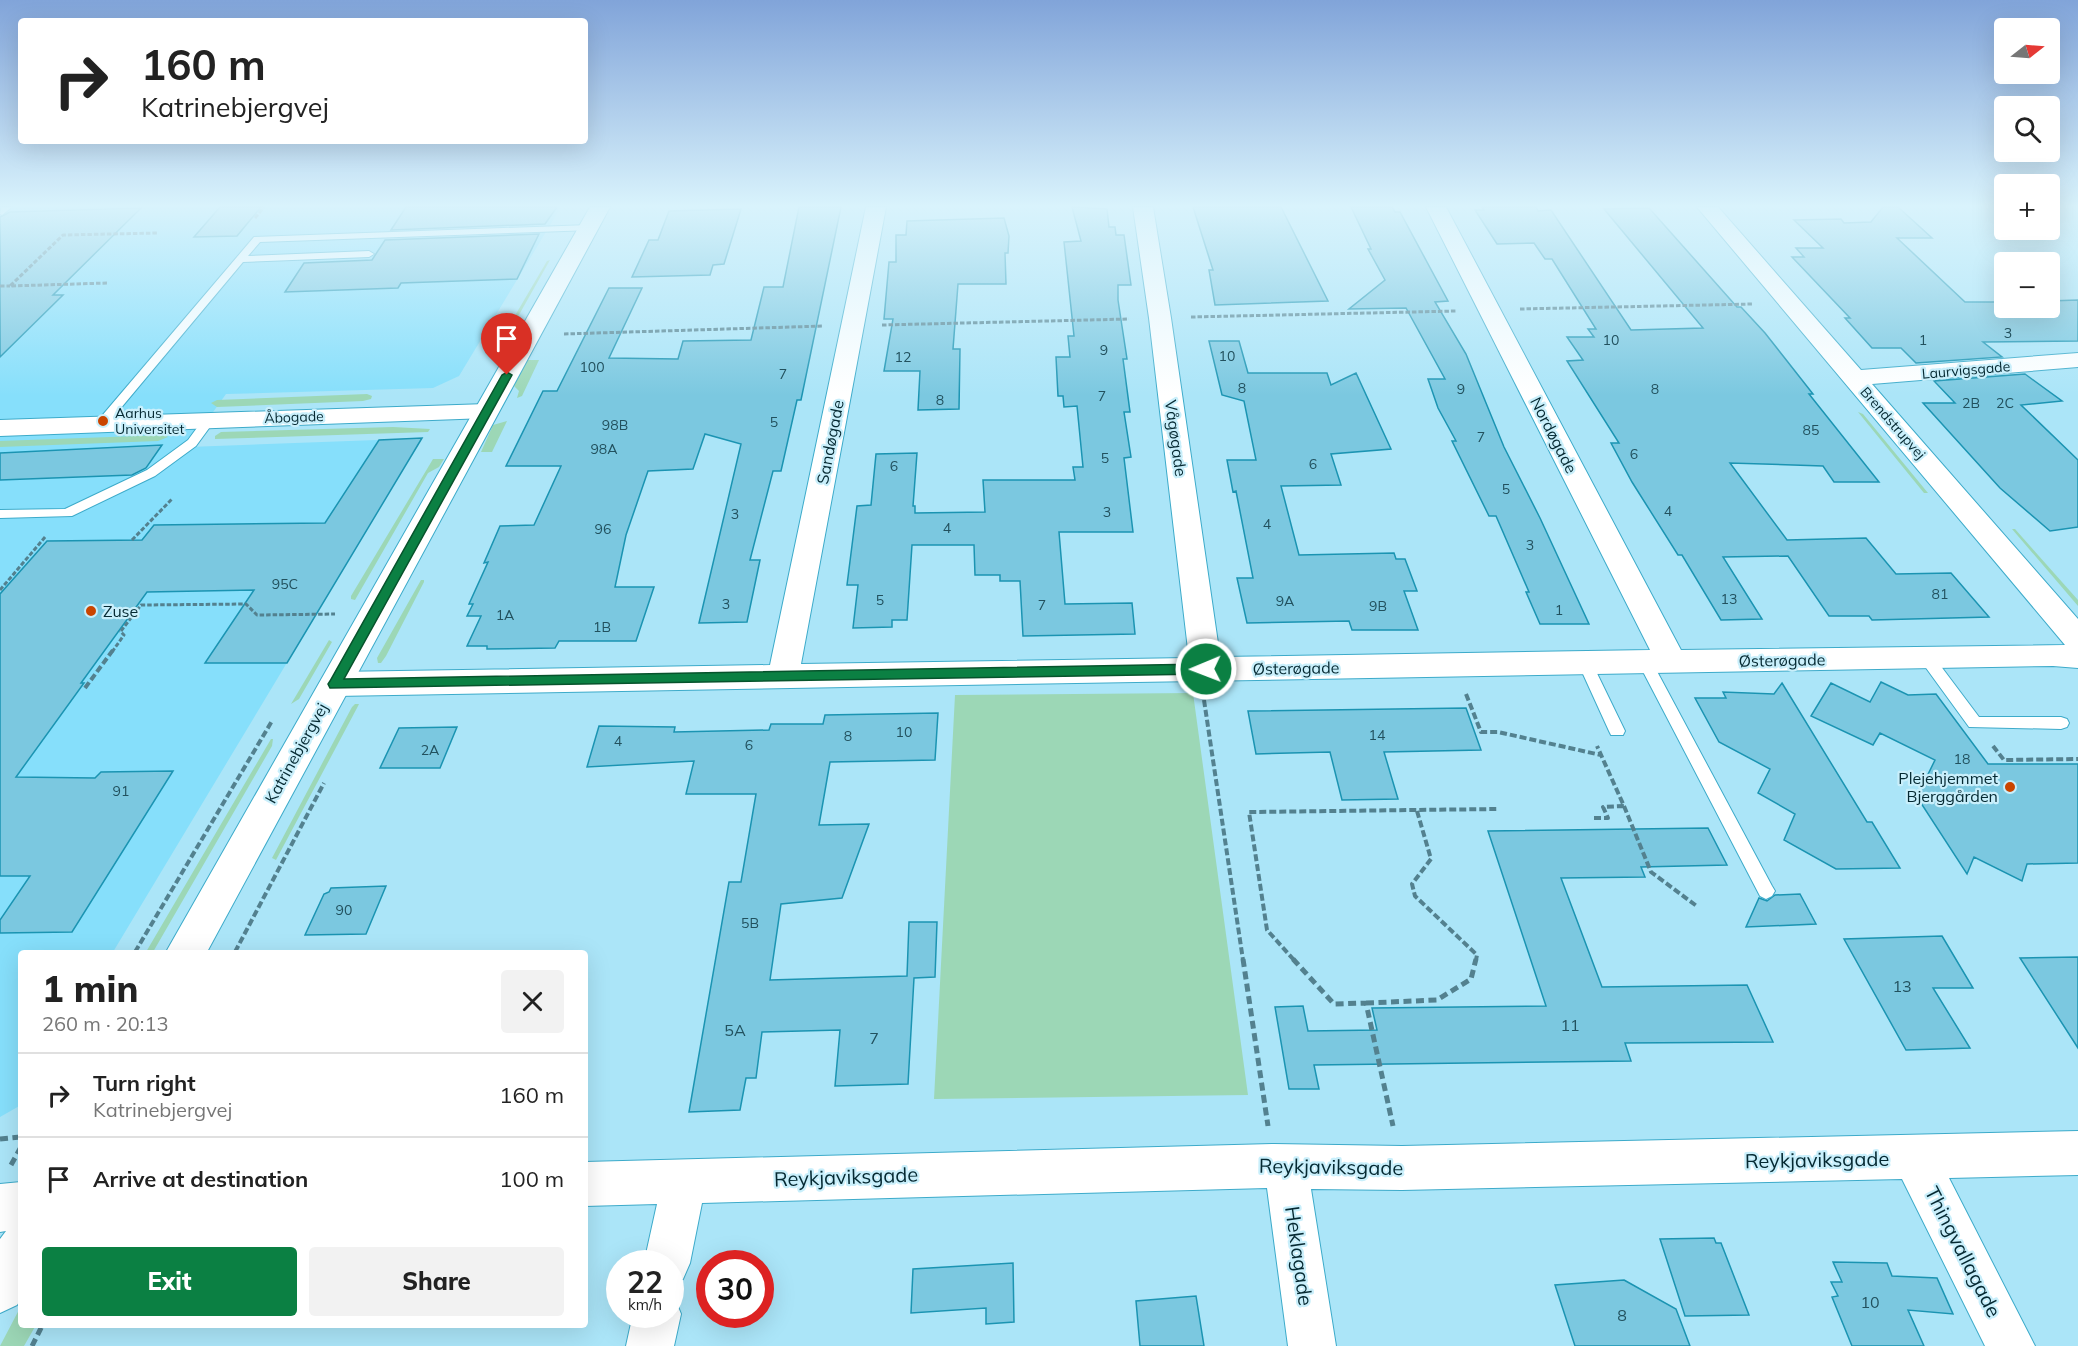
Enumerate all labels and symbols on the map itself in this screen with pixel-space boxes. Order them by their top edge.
north arrow [1994,18,2060,84]
pin [481,313,532,375]
house number: 3 [2004,324,2012,342]
house number: 10 [1603,331,1619,349]
house number: 1 [1919,331,1927,349]
house number: 9 [1100,341,1108,359]
house number: 10 [1219,347,1235,365]
house number: 12 [895,348,911,366]
street label: Laurvigsgade [1921,357,2011,383]
house number: 100 [579,358,605,376]
house number: 7 [779,365,787,383]
house number: 8 [1238,379,1246,397]
house number: 9 [1457,380,1465,398]
house number: 8 [1651,380,1659,398]
street label: Brendstrupvej [1857,383,1929,463]
house number: 7 [1098,387,1106,405]
house number: 8 [936,391,944,409]
street label: Nordøgade [1526,393,1582,477]
house number: 2B [1962,394,1980,412]
house number: 2C [1996,394,2014,412]
street label: Sandøgade [812,398,848,486]
street label: Vågøgade [1161,398,1191,478]
place label: Aarhus Universitet [115,404,184,438]
street label: Åbogade [264,407,324,427]
house number: 5 [770,413,778,431]
marker: Aarhus Universitet [96,414,110,428]
house number: 98B [602,416,628,434]
house number: 85 [1803,421,1819,439]
house number: 7 [1477,428,1485,446]
house number: 98A [590,440,618,458]
house number: 6 [1630,445,1638,463]
house number: 5 [1101,449,1109,467]
house number: 6 [1309,455,1317,473]
house number: 6 [890,457,898,475]
house number: 5 [1502,480,1510,498]
house number: 4 [1664,502,1673,520]
house number: 3 [1103,503,1111,521]
house number: 3 [731,505,739,523]
house number: 4 [1263,515,1272,533]
house number: 4 [943,519,952,537]
house number: 96 [595,520,611,538]
house number: 3 [1526,536,1534,554]
house number: 95C [272,575,298,593]
house number: 81 [1932,585,1948,603]
house number: 13 [1721,590,1737,608]
house number: 5 [876,591,884,609]
house number: 9A [1276,592,1295,610]
house number: 3 [722,595,730,613]
house number: 7 [1038,596,1046,614]
house number: 9B [1369,597,1387,615]
place label: Zuse [103,601,138,621]
house number: 1 [1555,601,1563,619]
marker: Zuse [84,604,98,618]
house number: 1A [496,606,515,624]
house number: 1B [593,618,611,636]
position arrow [1174,637,1238,701]
street label: Østerøgade [1738,649,1826,671]
street label: Østerøgade [1252,657,1340,679]
street label: Katrinebjergvej [260,699,332,807]
house number: 10 [896,723,912,741]
house number: 14 [1369,726,1386,744]
house number: 8 [844,727,852,745]
house number: 4 [614,732,623,750]
house number: 6 [745,736,753,754]
house number: 2A [421,741,440,759]
house number: 18 [1954,750,1970,768]
place label: Plejehjemmet Bjerggården [1898,768,1998,806]
marker: Plejehjemmet Bjerggården [2003,780,2017,794]
house number: 91 [113,782,129,800]
house number: 90 [336,901,352,919]
house number: 5B [741,914,759,932]
house number: 13 [1892,976,1912,996]
house number: 11 [1560,1015,1580,1035]
house number: 5A [724,1020,746,1040]
house number: 7 [869,1028,879,1048]
street label: Reykjaviksgade [1745,1146,1889,1173]
street label: Reykjaviksgade [1259,1153,1403,1180]
street label: Reykjaviksgade [773,1161,919,1192]
street label: Thingvallagade [1920,1182,2007,1321]
street label: Heklagade [1280,1205,1319,1307]
speed limit sign: 30 [696,1250,774,1328]
house number: 10 [1860,1292,1880,1312]
house number: 8 [1617,1305,1627,1325]

